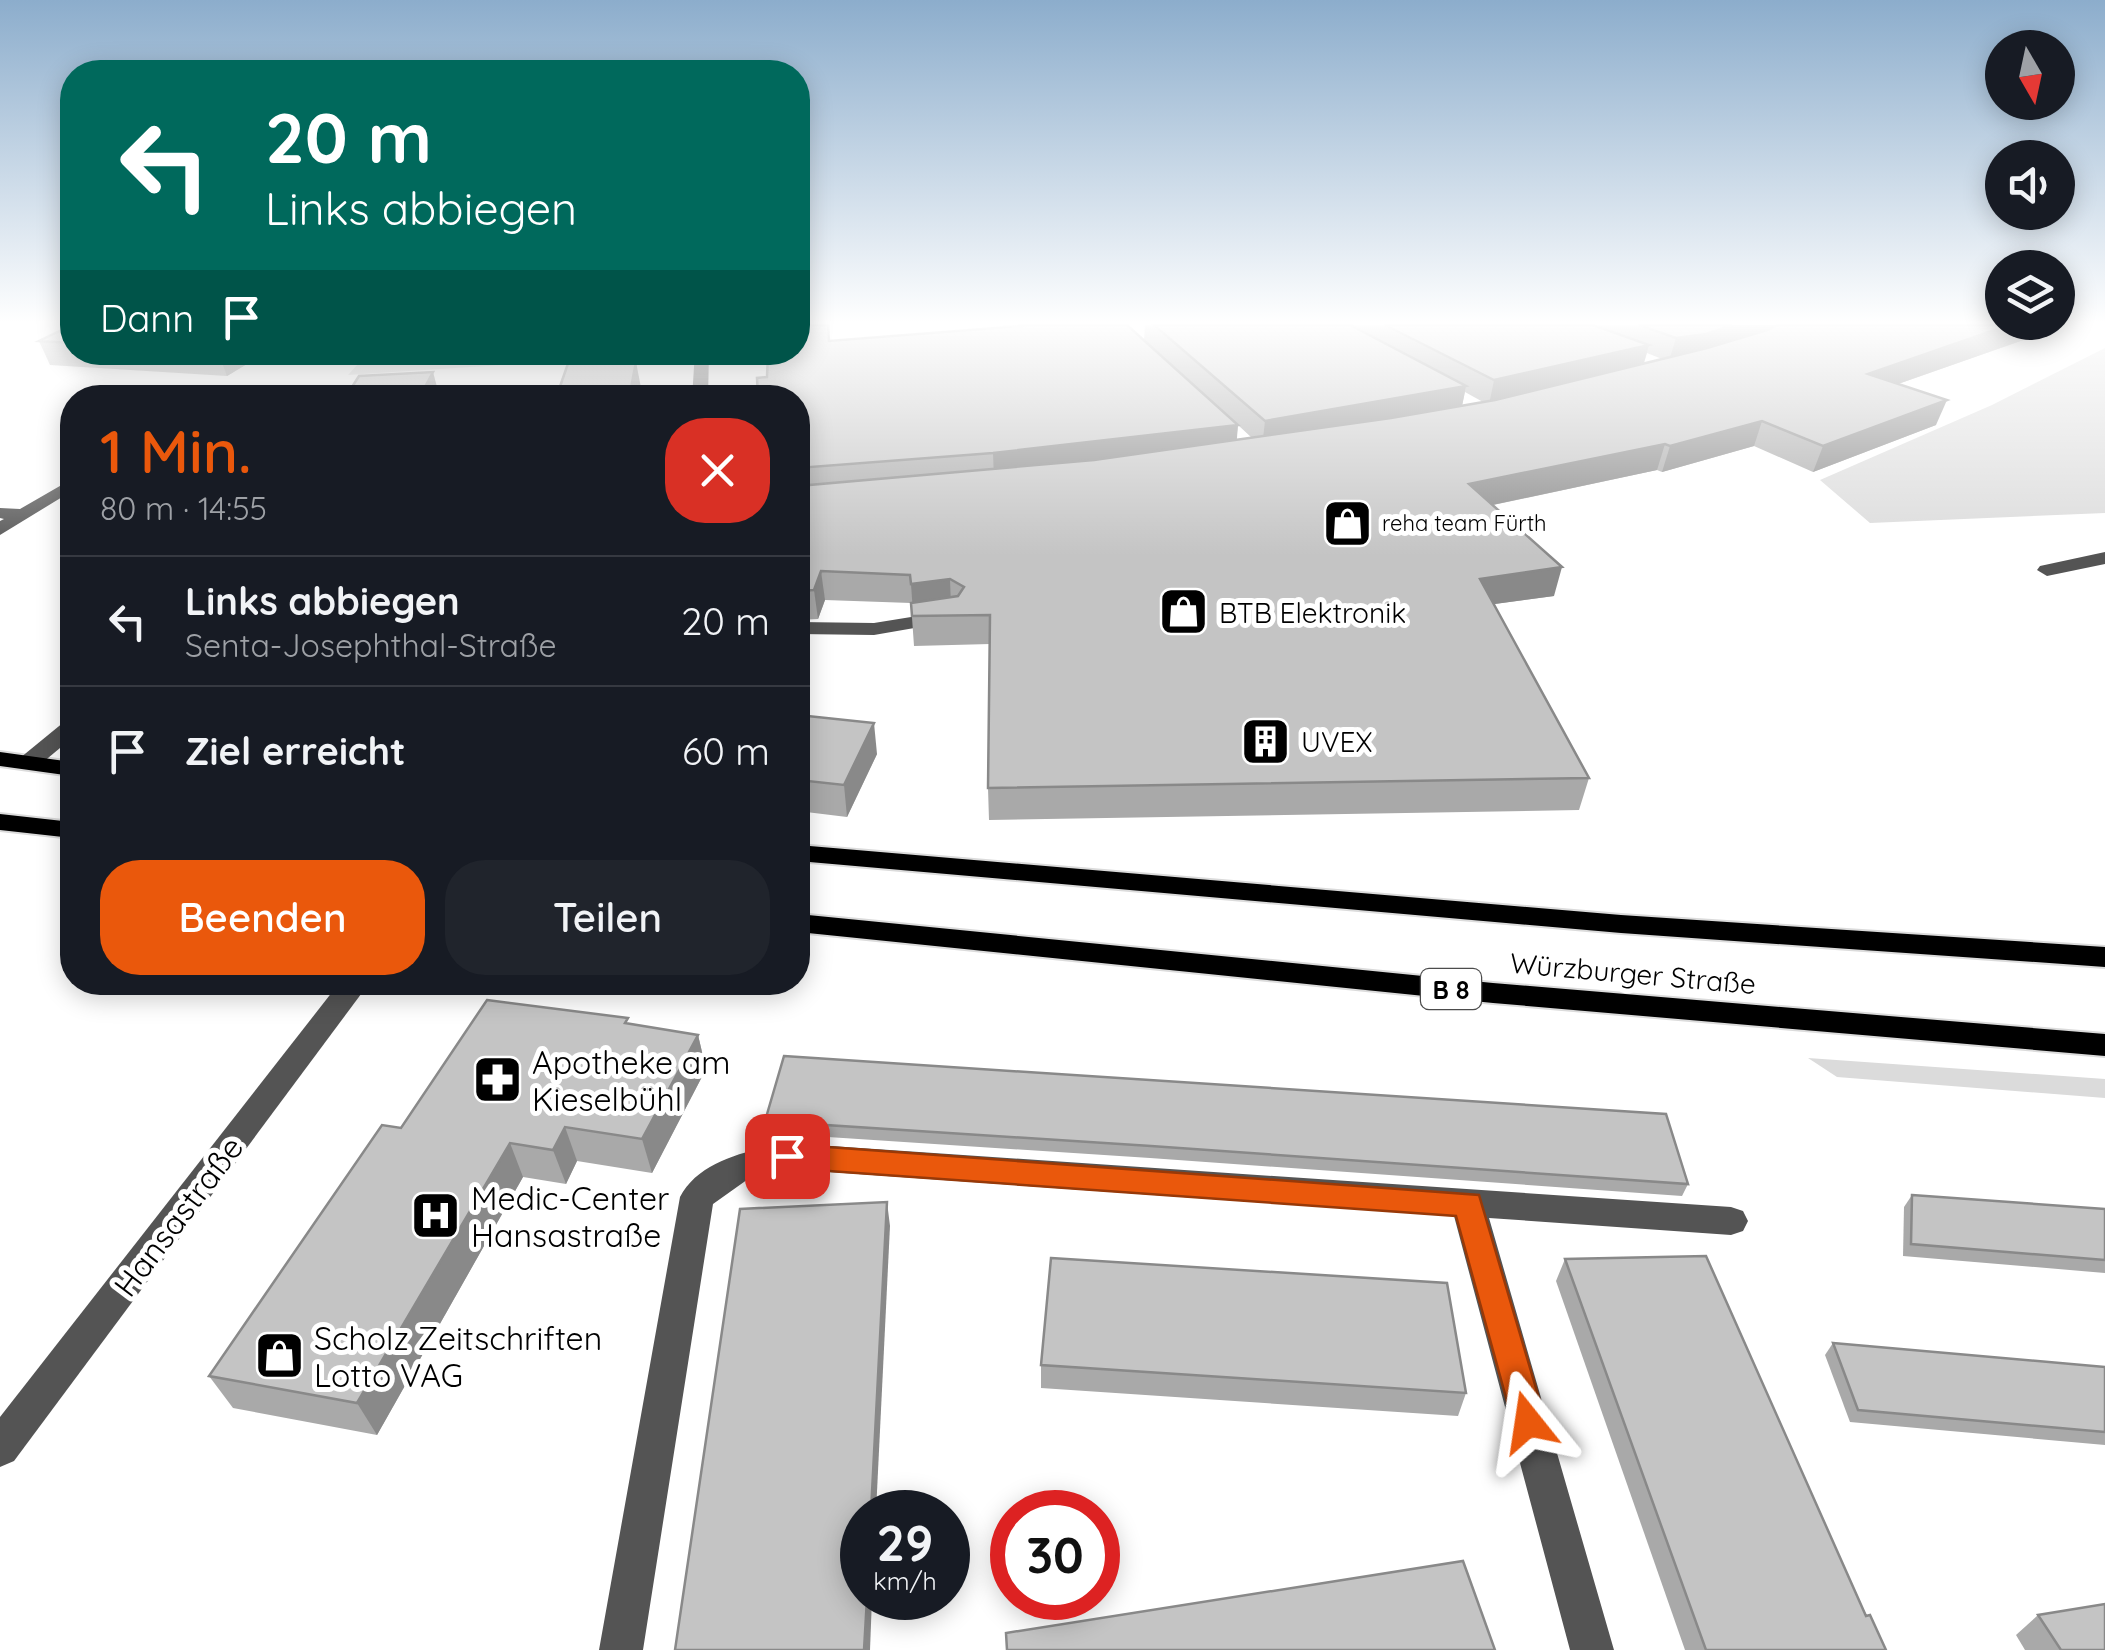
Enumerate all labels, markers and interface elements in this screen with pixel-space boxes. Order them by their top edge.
north arrow [1985,30,2075,120]
map controls [1985,30,2075,340]
text: 20 m [265,93,432,181]
icon: left [100,100,230,230]
button: sound [1985,140,2075,230]
text: Links abbiegen [265,180,577,236]
button: layers [1985,250,2075,340]
icon: arrive [214,290,269,345]
text: Dann [100,294,194,342]
text: 1 Min. [100,413,252,488]
button: close [665,418,770,523]
text: 80 m · 14:55 [100,488,267,528]
shop icon: reha team Fürth [1321,497,1373,549]
place label: reha team Fürth [1382,509,1547,537]
text: Links abbiegen [185,577,460,625]
shop icon: BTB Elektronik [1158,586,1210,638]
icon: left [100,594,155,649]
place label: BTB Elektronik [1219,595,1406,630]
text: 20 m [681,597,770,645]
text: Senta-Josephthal-Straße [185,625,556,665]
building icon: UVEX [1240,715,1292,767]
icon: arrive [100,724,155,779]
place label: UVEX [1301,724,1372,759]
text: Ziel erreicht [185,727,405,775]
text: 60 m [682,727,770,775]
button: Beenden [100,860,425,975]
button: Teilen [445,860,770,975]
street label: Würzburger Straße [1509,945,1757,1001]
road number: B 8 [1421,969,1481,1009]
place label: Apotheke am Kieselbühl [532,1042,730,1119]
pharmacy icon: Apotheke am Kieselbühl [471,1054,523,1106]
pin [745,1114,830,1199]
street label: Hansastraße [105,1128,251,1304]
icon: arrive [760,1129,815,1184]
place label: Medic-Center Hansastraße [471,1178,669,1255]
hospital icon: Medic-Center Hansastraße [410,1190,462,1242]
place label: Scholz Zeitschriften Lotto VAG [314,1318,602,1395]
shop icon: Scholz Zeitschriften Lotto VAG [253,1330,305,1382]
position arrow [1476,1370,1580,1474]
speed limit sign: 30 [990,1490,1120,1620]
text: 29 [877,1511,933,1574]
text: km/h [873,1565,937,1596]

